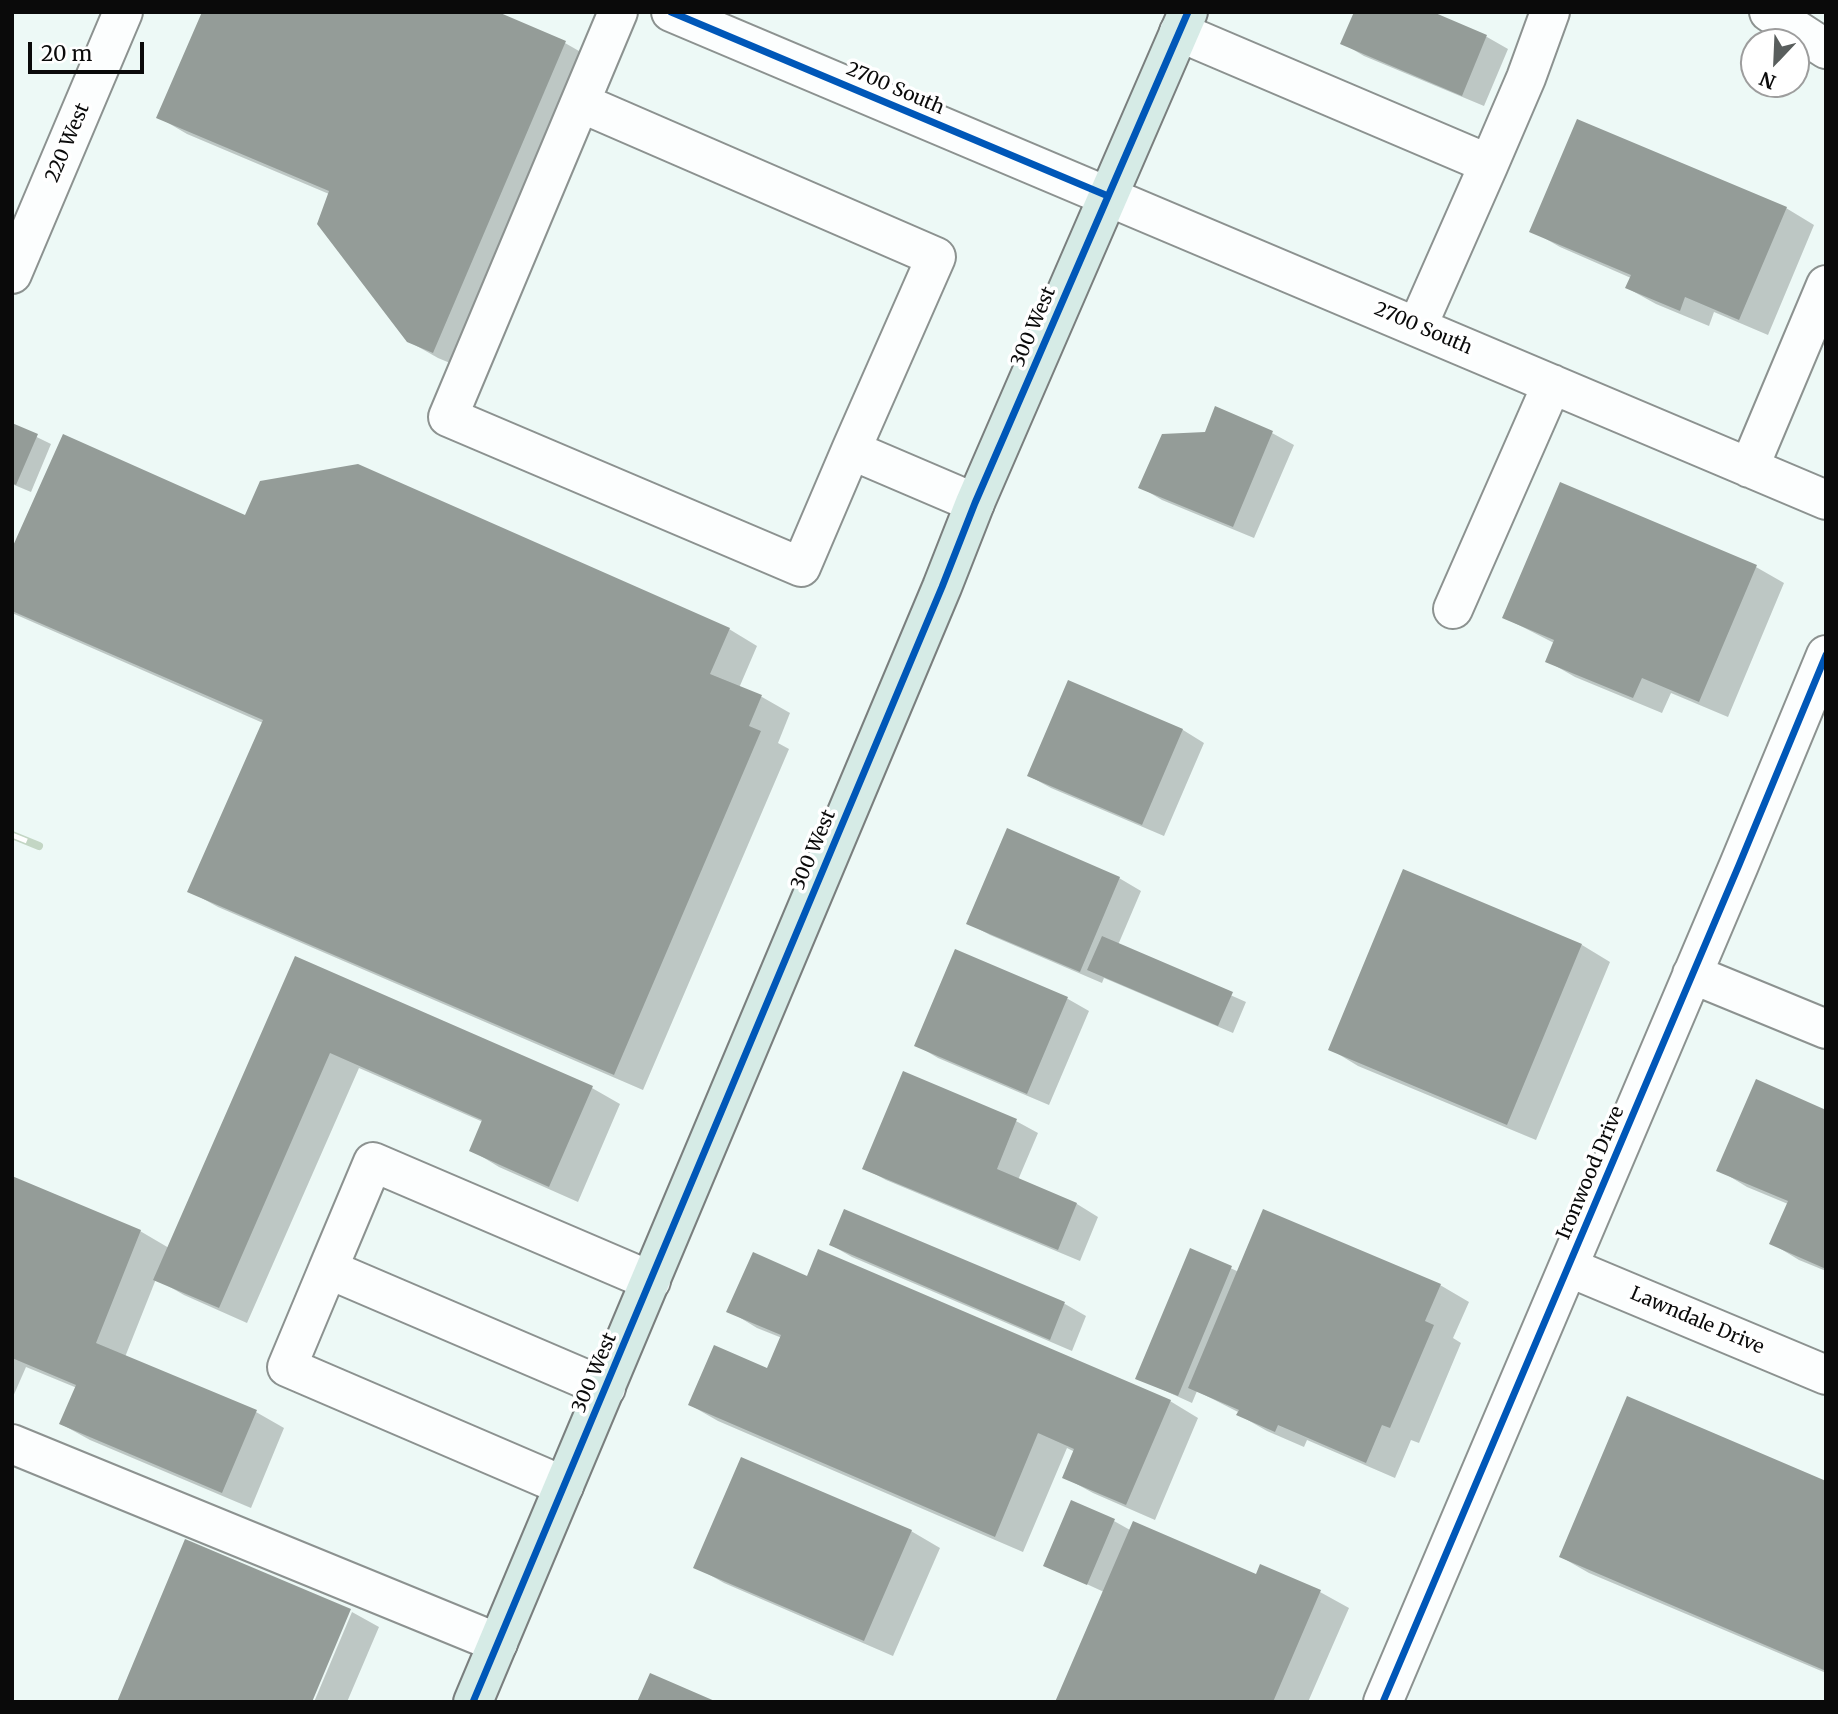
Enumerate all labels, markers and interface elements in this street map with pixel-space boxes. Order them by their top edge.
scale bar [32,28,147,72]
north arrow [1740,28,1810,98]
text: 20 m [41,40,92,67]
street label: 2700 South [843,58,947,120]
text: N [1756,67,1779,94]
street label: 220 West [41,100,95,186]
street label: 300 West [1007,284,1061,370]
street label: 2700 South [1371,298,1475,360]
street label: 300 West [787,807,841,893]
street label: Ironwood Drive [1553,1103,1629,1243]
street label: Lawndale Drive [1627,1283,1767,1359]
street label: 300 West [568,1330,622,1416]

